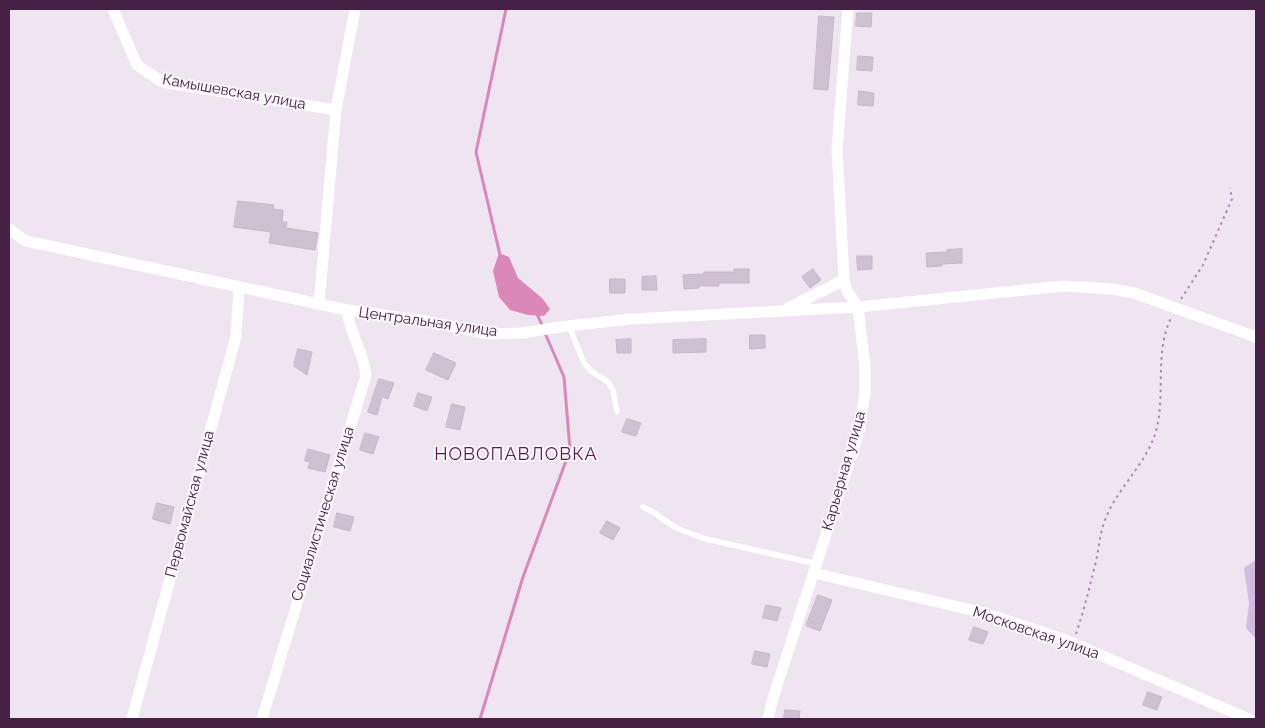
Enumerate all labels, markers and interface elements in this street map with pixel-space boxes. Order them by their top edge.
street label: Камышевская улица [161,71,307,113]
street label: Центральная улица [357,303,499,341]
street label: Карьерная улица [818,409,870,533]
street label: Социалистическая улица [288,425,358,603]
street label: Первомайская улица [162,428,218,580]
district label: НОВОПАВЛОВКА [433,444,599,466]
street label: Московская улица [970,603,1102,663]

